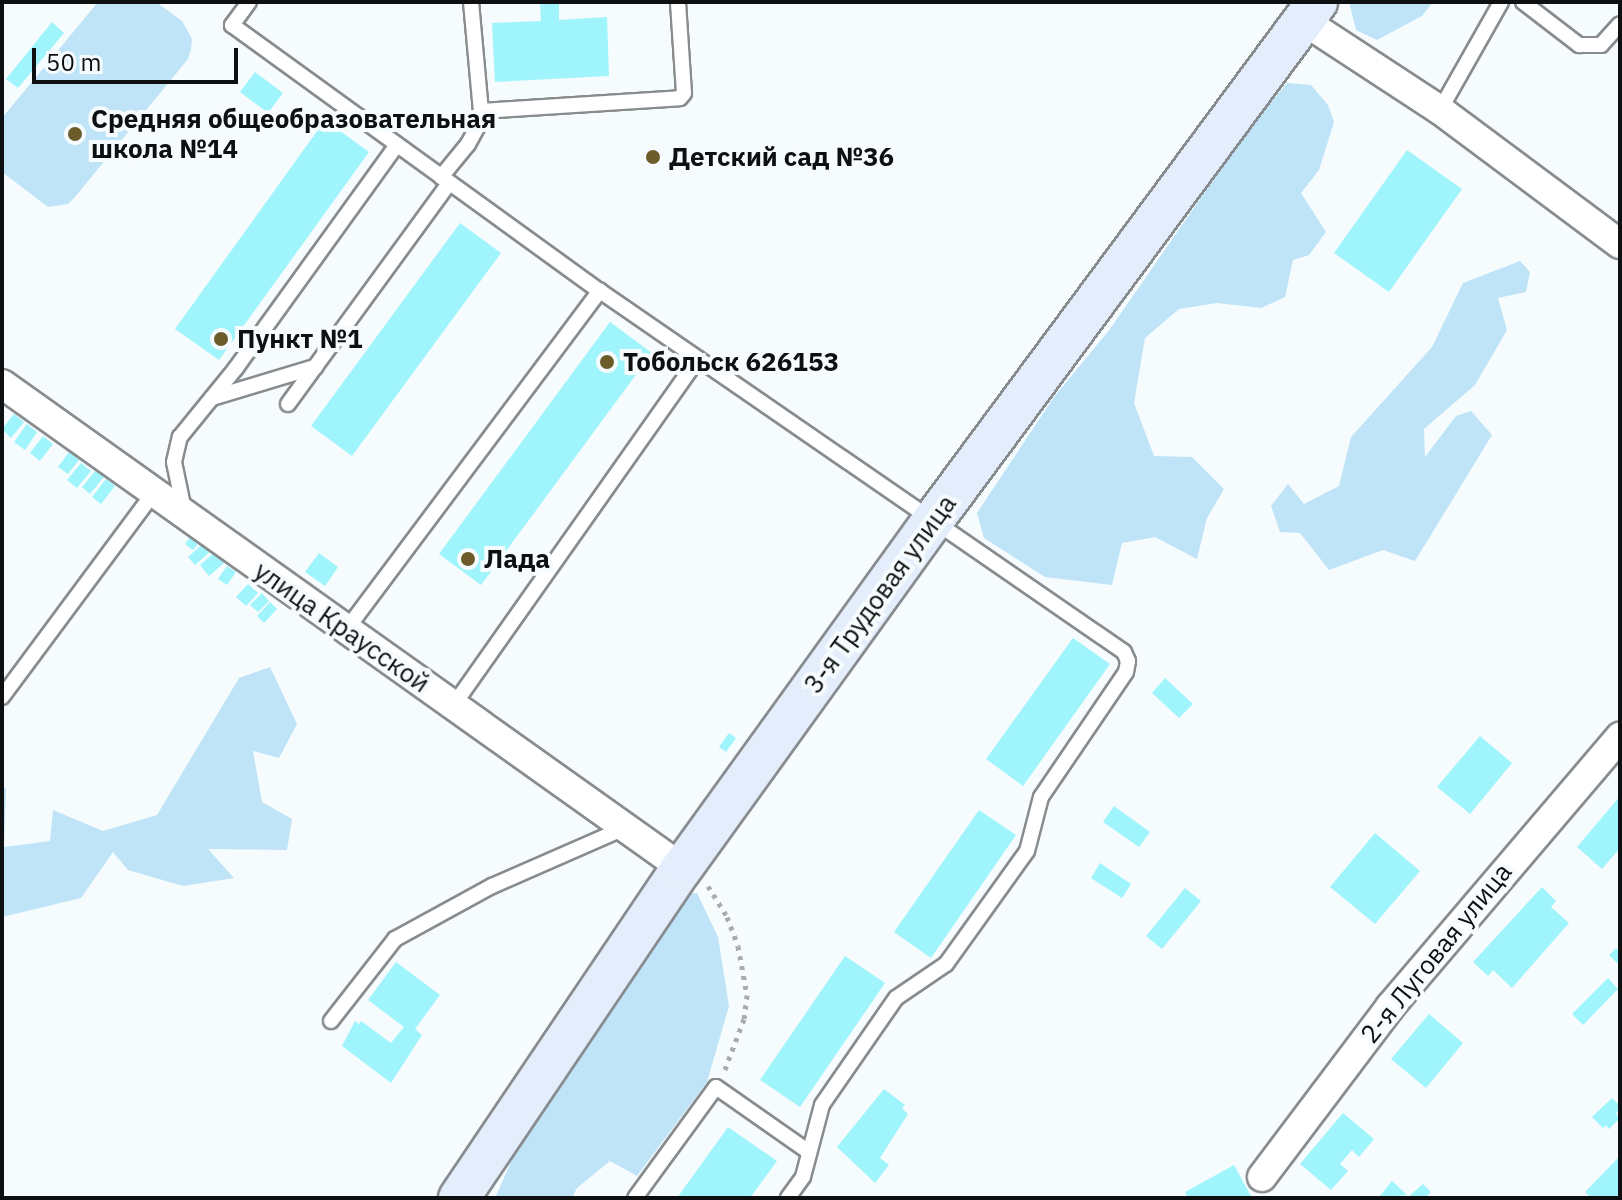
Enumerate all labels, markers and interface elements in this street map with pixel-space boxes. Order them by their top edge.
scale bar [36,32,242,82]
text: 50 m [46,46,101,78]
place label: Средняя общеобразовательная школа №14 [91,103,496,164]
marker: Средняя общеобразовательная школа №14 [66,125,84,143]
place label: Детский сад №36 [669,141,894,173]
marker: Детский сад №36 [644,148,662,166]
place label: Пункт №1 [237,323,363,355]
marker: Пункт №1 [212,330,230,348]
place label: Тобольск 626153 [623,346,839,378]
marker: Тобольск 626153 [598,353,616,371]
street label: 3-я Трудовая улица [798,489,962,699]
place label: Лада [484,543,550,575]
marker: Лада [459,550,477,568]
street label: улица Краусской [248,555,436,699]
street label: 2-я Луговая улица [1354,857,1518,1049]

